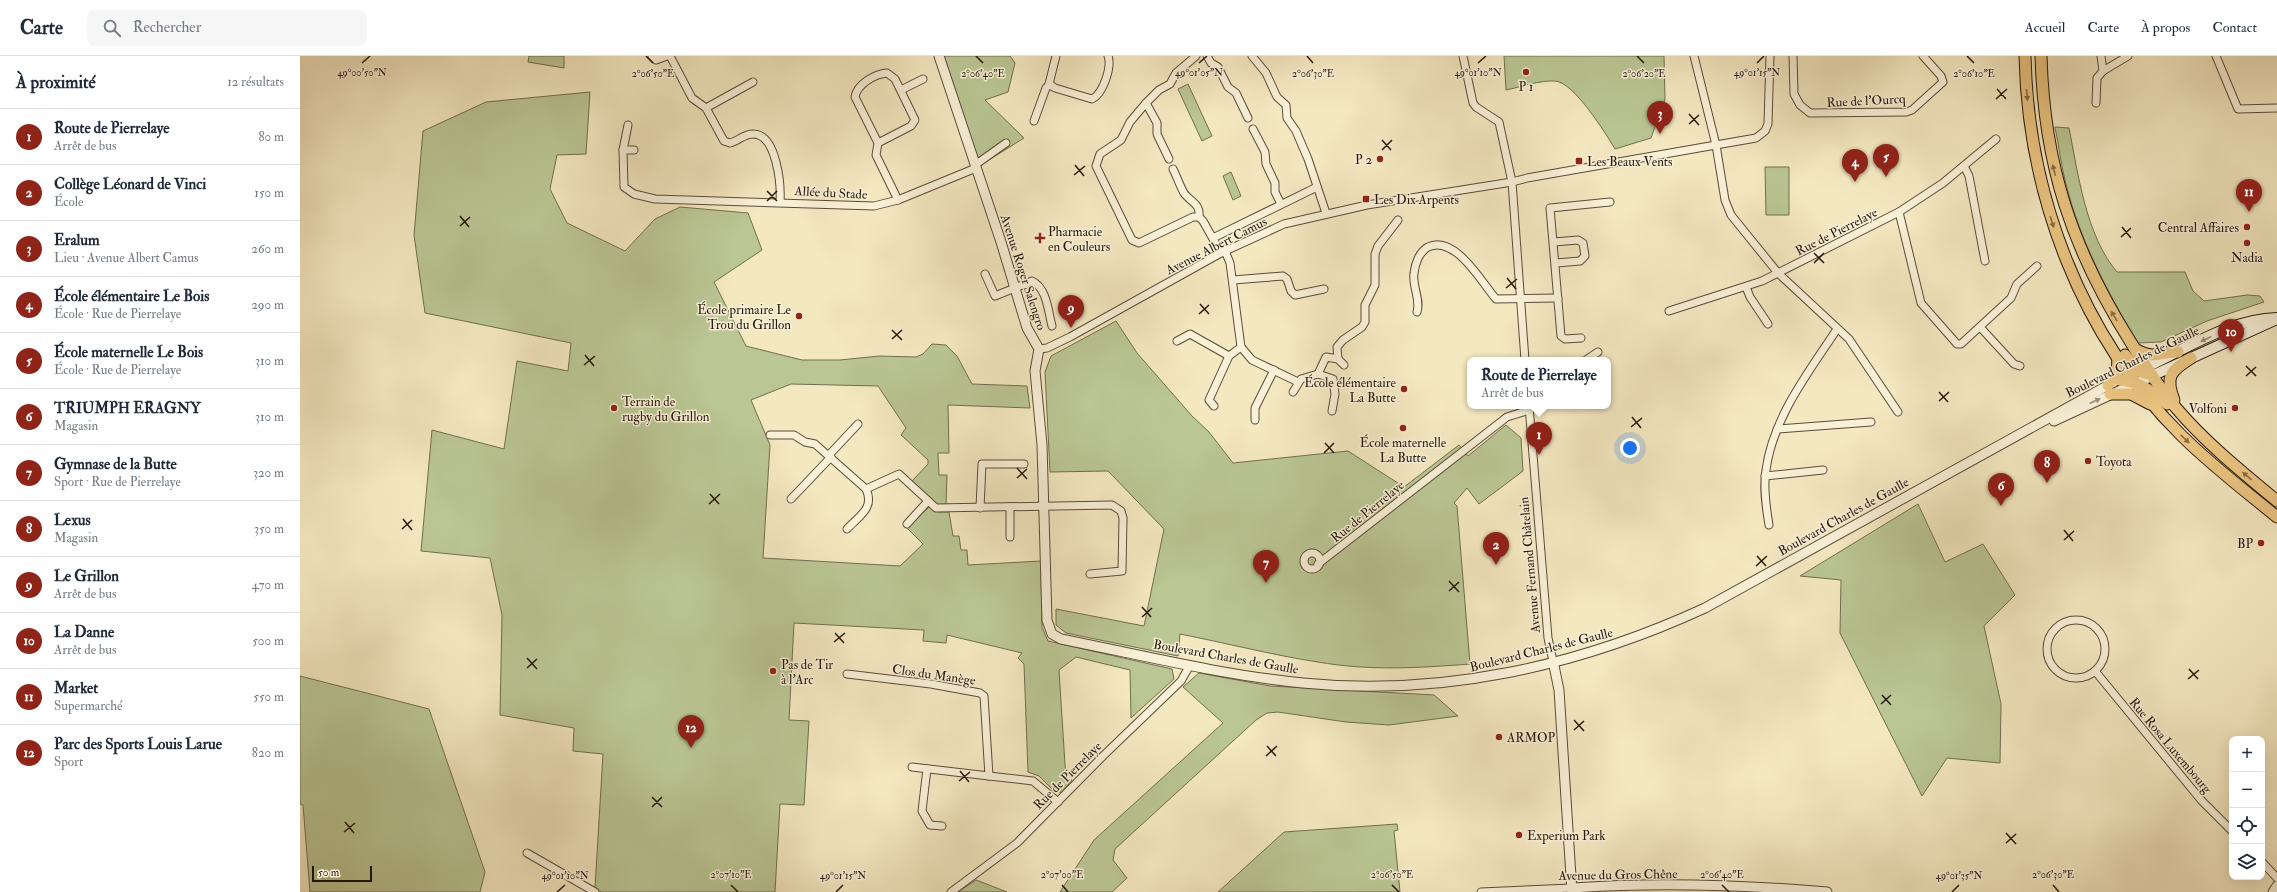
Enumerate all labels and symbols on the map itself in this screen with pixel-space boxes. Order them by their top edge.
text: 49°00'50"N [337,67,387,79]
text: 49°01'05"N [1175,67,1223,79]
text: 49°01'10"N [1454,67,1502,79]
marker: P 1 [1521,67,1531,77]
text: 49°01'15"N [1734,67,1780,79]
text: 2°06'50"E [632,68,674,80]
text: 2°06'40"E [961,68,1005,80]
text: 2°06'30"E [1292,68,1334,80]
text: 2°06'20"E [1622,68,1666,80]
text: 2°06'10"E [1953,68,1995,80]
place label: P 1 [1519,79,1534,95]
one-way arrow [2024,89,2031,101]
street label: Rue de l'Ourcq [1826,91,1906,111]
pin: 3 [1647,101,1673,134]
pin: 5 [1873,144,1899,177]
pin: 4 [1842,149,1868,182]
place label: P 2 [1355,152,1372,168]
marker: P 2 [1375,154,1385,164]
place label: Les Beaux Vents [1587,154,1673,170]
marker: Les Beaux Vents [1574,156,1584,166]
one-way arrow [2051,164,2057,176]
pin: 11 [2236,179,2262,212]
street label: Allée du Stade [793,183,868,203]
place label: Les Dix Arpents [1374,192,1460,209]
marker: Les Dix Arpents [1361,194,1371,204]
street label: Rue de Pierrelaye [1793,204,1881,260]
street label: Avenue Roger Salengro [996,212,1049,332]
street label: Avenue Albert Camus [1162,213,1270,279]
one-way arrow [2049,217,2055,229]
place label: Central Affaires [2158,220,2240,236]
marker: Central Affaires [2242,222,2252,232]
place label: Pharmacie en Couleurs [1048,224,1111,255]
marker: Pharmacie en Couleurs [1035,233,1045,243]
marker: Nadia [2242,238,2252,248]
place label: Nadia [2231,250,2264,266]
pin: 9 [1058,295,1084,328]
place label: École primaire Le Trou du Grillon [697,301,792,333]
marker: École primaire Le Trou du Grillon [794,311,804,321]
one-way arrow [2110,311,2118,321]
pin: 10 [2218,319,2244,352]
street label: Boulevard Charles de Gaulle [2063,322,2203,401]
one-way arrow [2200,336,2212,342]
place label: École élémentaire La Butte [1304,374,1397,406]
marker: École élémentaire La Butte [1399,384,1409,394]
place label: Terrain de rugby du Grillon [622,394,710,426]
one-way arrow [2090,398,2102,404]
place label: Volfoni [2189,401,2228,417]
marker: Terrain de rugby du Grillon [609,403,619,413]
marker: Volfoni [2230,403,2240,413]
pin: 1 [1526,422,1552,455]
marker: École maternelle La Butte [1398,423,1408,433]
place label: École maternelle La Butte [1360,434,1447,466]
one-way arrow [2180,434,2190,444]
your location [1620,438,1640,458]
pin: 8 [2034,450,2060,483]
place label: Toyota [2096,454,2132,471]
marker: Toyota [2083,456,2093,466]
one-way arrow [2242,471,2252,480]
pin: 6 [1988,473,2014,506]
street label: Boulevard Charles de Gaulle [1775,474,1912,560]
street label: Rue de Pierrelaye [1328,477,1409,547]
street label: Avenue Fernand Châtelain [1516,496,1544,635]
pin: 2 [1483,532,1509,565]
place label: BP [2237,536,2253,552]
marker: BP [2256,538,2266,548]
pin: 7 [1253,550,1279,583]
street label: Boulevard Charles de Gaulle [1468,624,1615,676]
street label: Boulevard Charles de Gaulle [1152,636,1300,678]
place label: Pas de Tir à l'Arc [781,657,833,688]
street label: Clos du Manège [891,661,977,689]
marker: Pas de Tir à l'Arc [768,666,778,676]
street label: Rue Rosa Luxembourg [2126,695,2215,797]
pin: 12 [678,715,704,748]
place label: ARMOP [1506,730,1555,746]
marker: ARMOP [1494,732,1504,742]
street label: Rue de Pierrelaye [1030,738,1106,814]
place label: Experium Park [1527,828,1606,845]
marker: Experium Park [1514,830,1524,840]
scale bar [312,864,372,883]
street label: Avenue du Gros Chêne [1557,866,1678,884]
text: 2°07'10"E [710,869,752,881]
text: 2°07'00"E [1041,869,1083,881]
text: 2°06'50"E [1371,869,1413,881]
text: 2°06'40"E [1700,869,1744,881]
text: 2°06'30"E [2032,869,2074,881]
text: 49°01'10"N [541,870,589,882]
text: 49°01'15"N [820,870,866,882]
text: 49°01'35"N [1936,870,1982,882]

